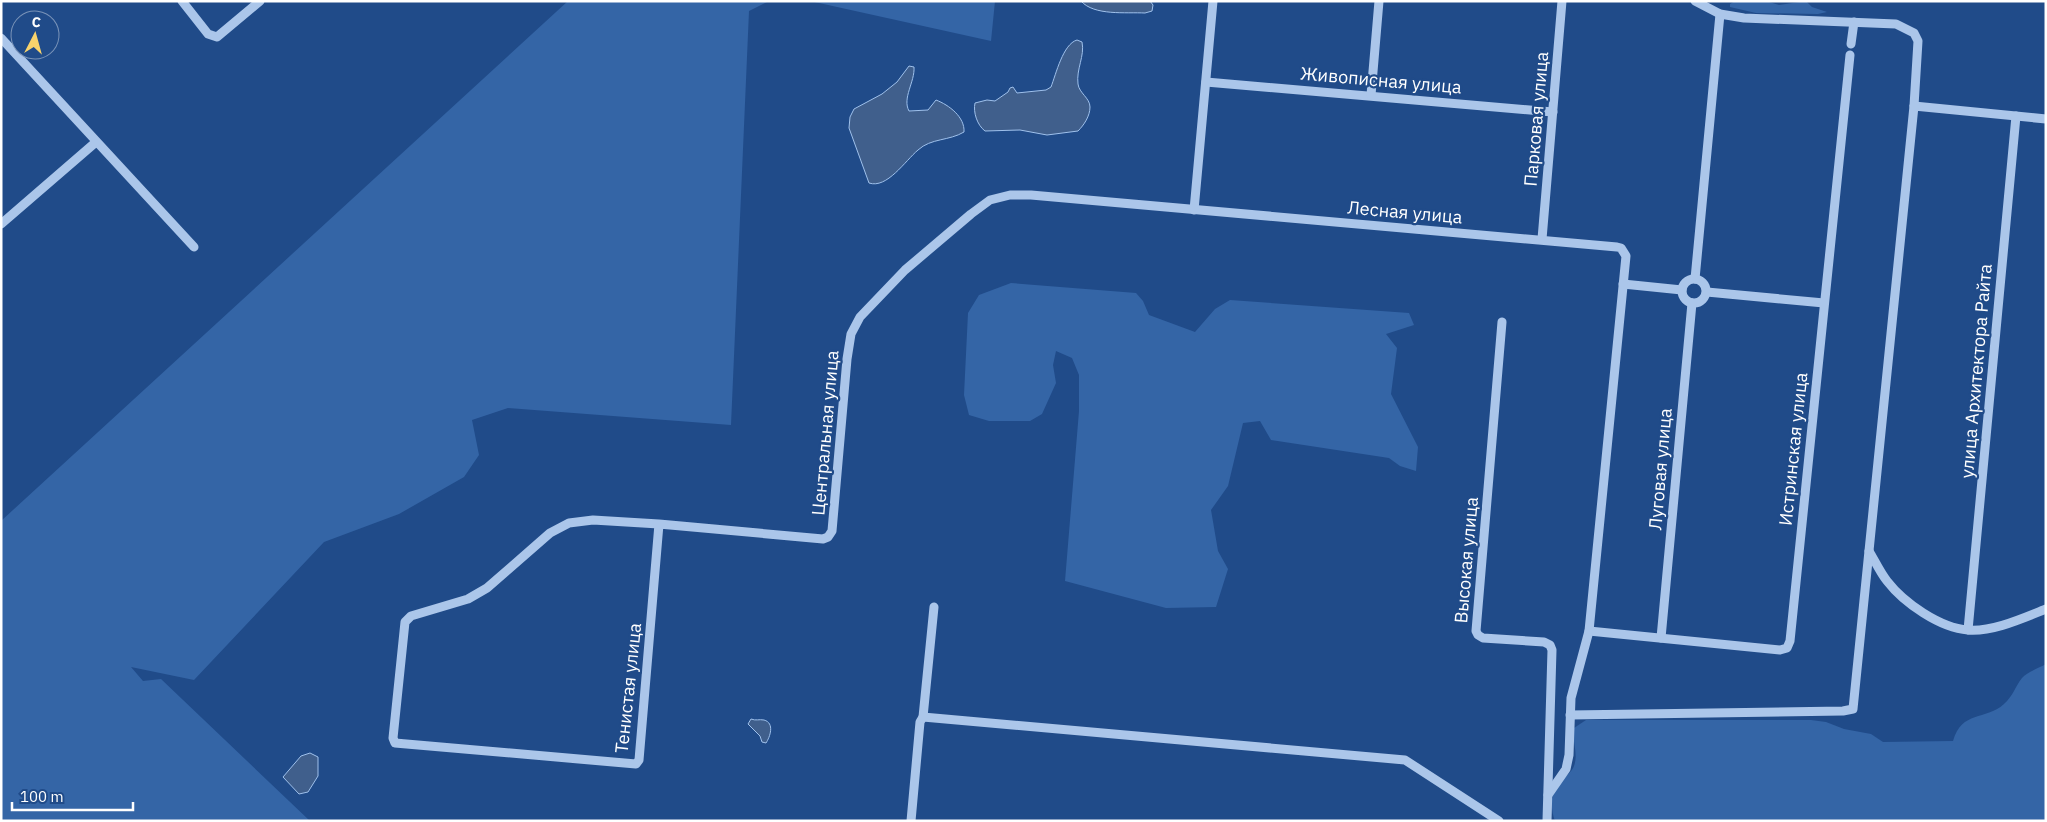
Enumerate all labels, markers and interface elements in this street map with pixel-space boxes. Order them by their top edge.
north arrow [10,10,60,60]
text: С [31,13,42,31]
street label: Парковая улица [1519,50,1553,188]
street label: Живописная улица [1299,61,1463,99]
street label: Лесная улица [1347,196,1464,229]
street label: улица Архитектора Райта [1955,262,1997,479]
street label: Центральная улица [806,349,844,517]
street label: Истринская улица [1774,371,1813,527]
street label: Луговая улица [1643,407,1677,531]
street label: Высокая улица [1449,495,1483,624]
street label: Тенистая улица [610,621,646,754]
scale bar [12,780,134,812]
text: 100 m [20,787,64,806]

